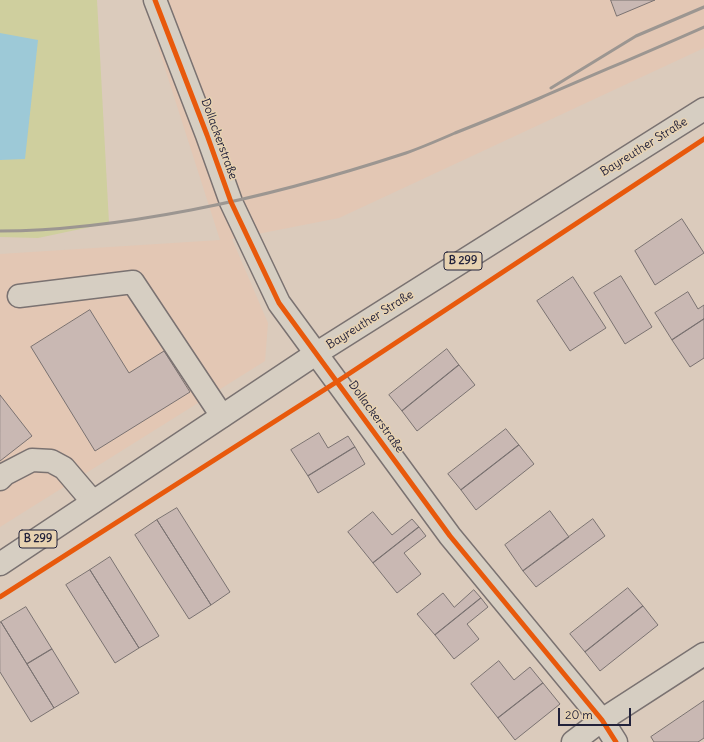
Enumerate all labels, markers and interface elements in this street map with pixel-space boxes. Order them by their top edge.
street label: Dollackerstraße [198,97,240,181]
street label: Bayreuther Straße [598,114,690,180]
road number: B 299 [444,252,482,270]
street label: Bayreuther Straße [324,287,416,353]
street label: Dollackerstraße [345,378,407,456]
road number: B 299 [19,530,57,548]
scale bar [560,700,633,726]
text: 20 m [565,707,593,722]

